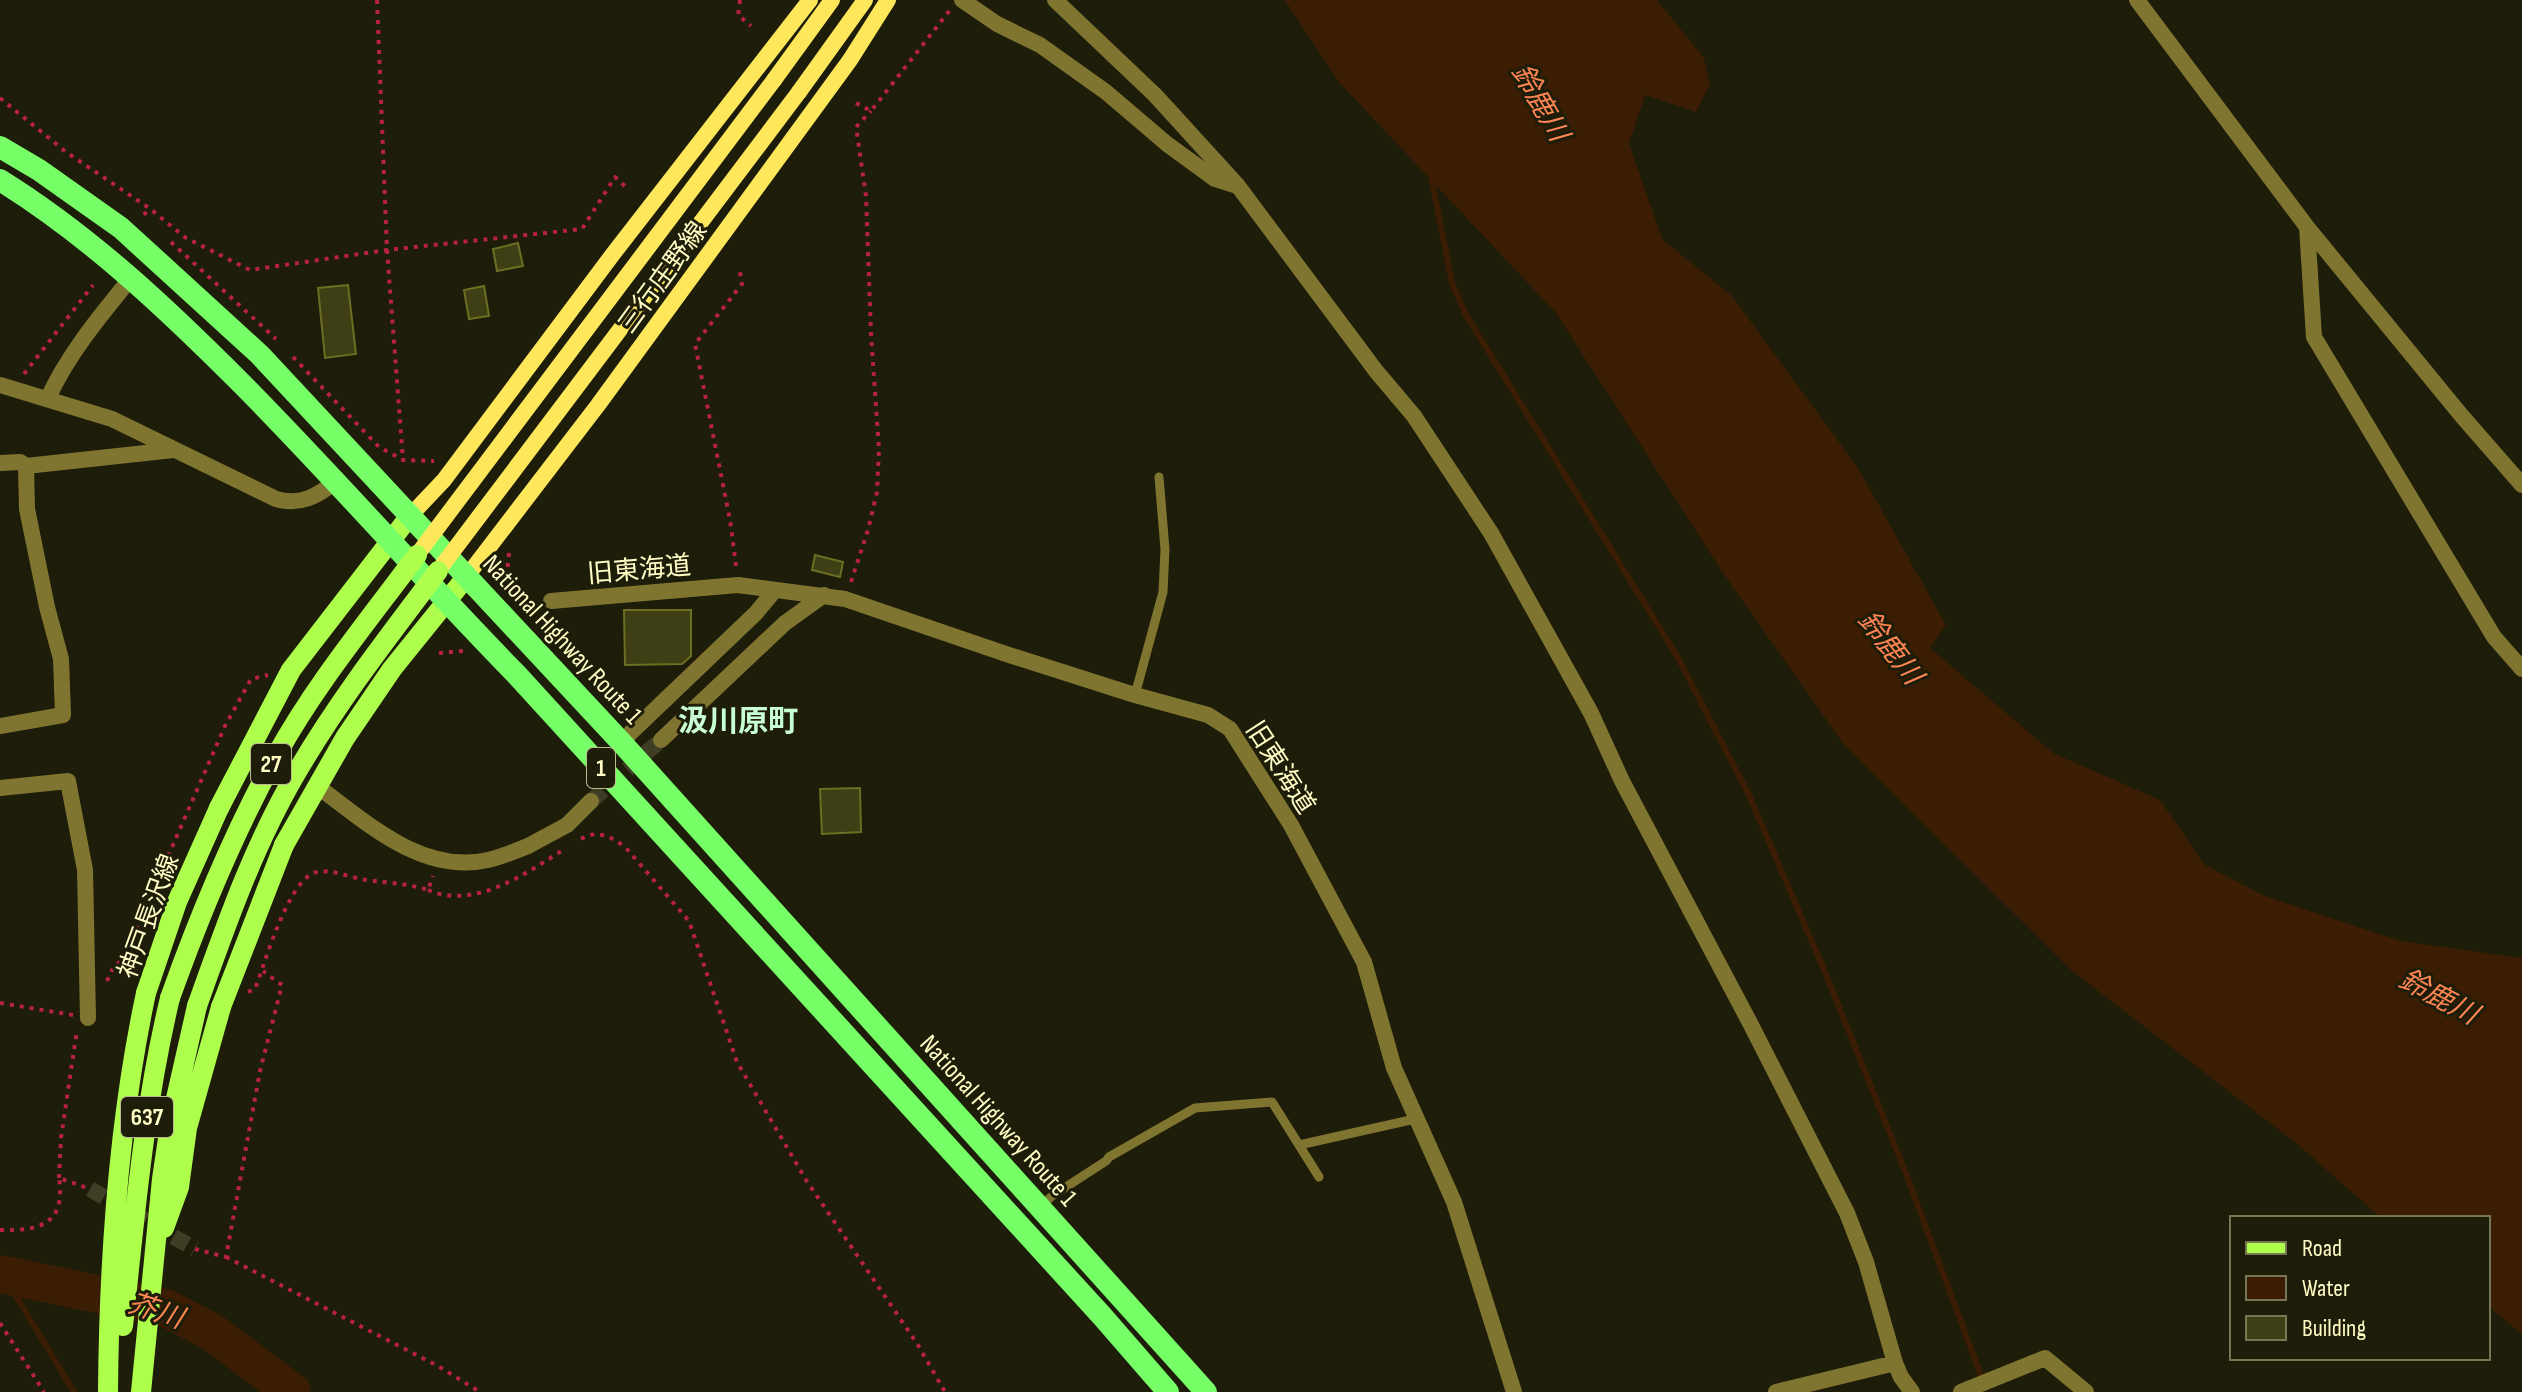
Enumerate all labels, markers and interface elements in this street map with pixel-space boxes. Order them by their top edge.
water label: 鈴鹿川 [1504,58,1576,150]
street label: 三行庄野線 [612,216,714,340]
street label: National Highway Route 1 [476,549,648,731]
street label: 旧東海道 [586,551,692,590]
water label: 鈴鹿川 [1851,605,1931,694]
district label: 汲川原町 [678,704,798,740]
street label: 旧東海道 [1238,716,1321,820]
road number: 27 [251,744,291,784]
road number: 1 [587,748,615,788]
street label: 神戸長沢線 [113,850,186,983]
water label: 鈴鹿川 [2393,963,2486,1033]
street label: National Highway Route 1 [913,1029,1083,1213]
road number: 637 [121,1097,173,1137]
legend [2230,1216,2490,1360]
text: Road [2302,1234,2342,1263]
text: Water [2302,1274,2350,1303]
water label: 芥川 [124,1287,190,1337]
text: Building [2302,1314,2366,1343]

